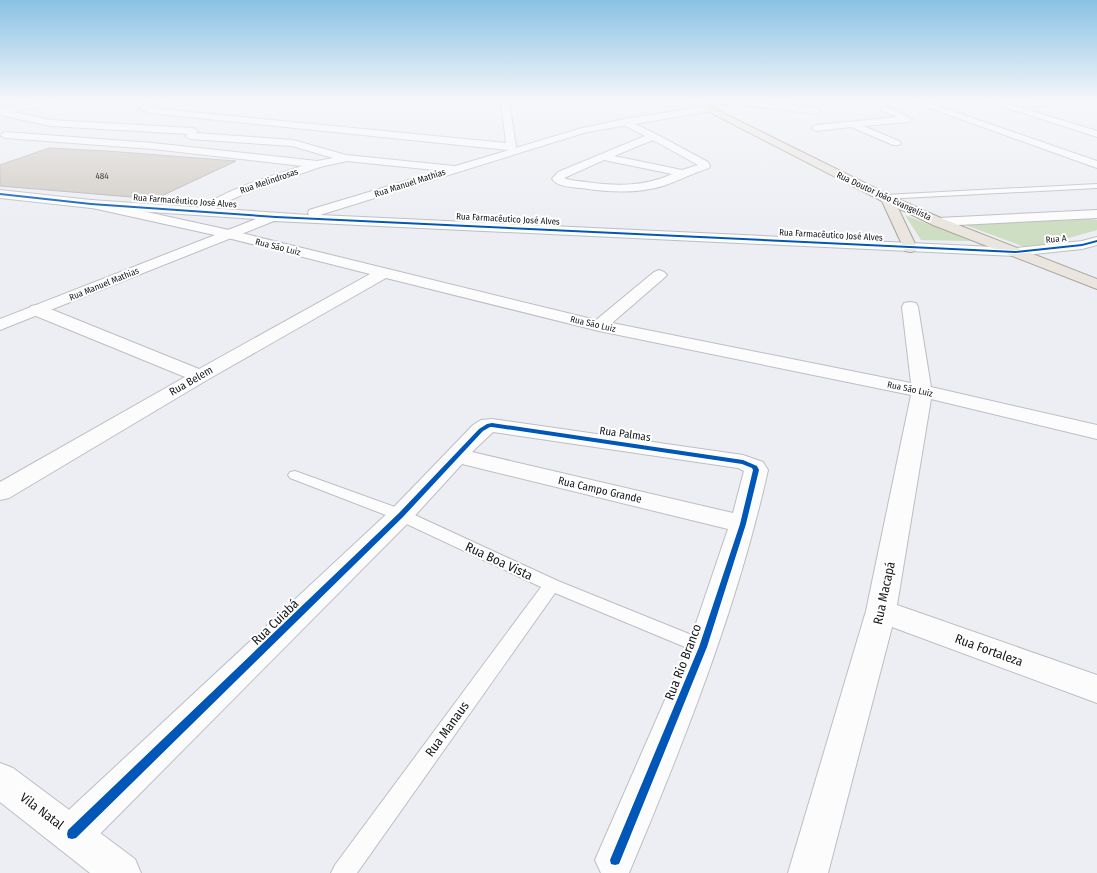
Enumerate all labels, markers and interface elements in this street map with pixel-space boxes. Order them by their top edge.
street label: Rua Melindrosas [239,166,300,196]
street label: Rua Manuel Mathias [373,167,447,199]
street label: Rua Doutor João Evangelista [835,170,933,223]
house number: 484 [95,171,109,181]
street label: Rua Farmacêutico José Alves [133,192,237,210]
street label: Rua Farmacêutico José Alves [456,211,560,227]
street label: Rua Farmacêutico José Alves [779,227,883,243]
street label: Rua A [1045,233,1067,245]
street label: Rua São Luiz [254,237,302,258]
street label: Rua Manuel Mathias [68,265,140,303]
street label: Rua São Luiz [569,314,617,334]
street label: Rua Belem [167,363,215,399]
street label: Rua São Luiz [886,379,934,399]
street label: Rua Palmas [599,424,652,444]
street label: Rua Campo Grande [557,474,643,506]
street label: Rua Boa Vista [463,539,535,583]
street label: Rua Macapá [870,560,898,626]
street label: Rua Cuiabá [248,596,302,648]
street label: Rua Rio Branco [662,622,704,702]
street label: Rua Fortaleza [953,631,1025,669]
street label: Rua Manaus [422,698,472,759]
street label: Vila Natal [17,790,67,833]

